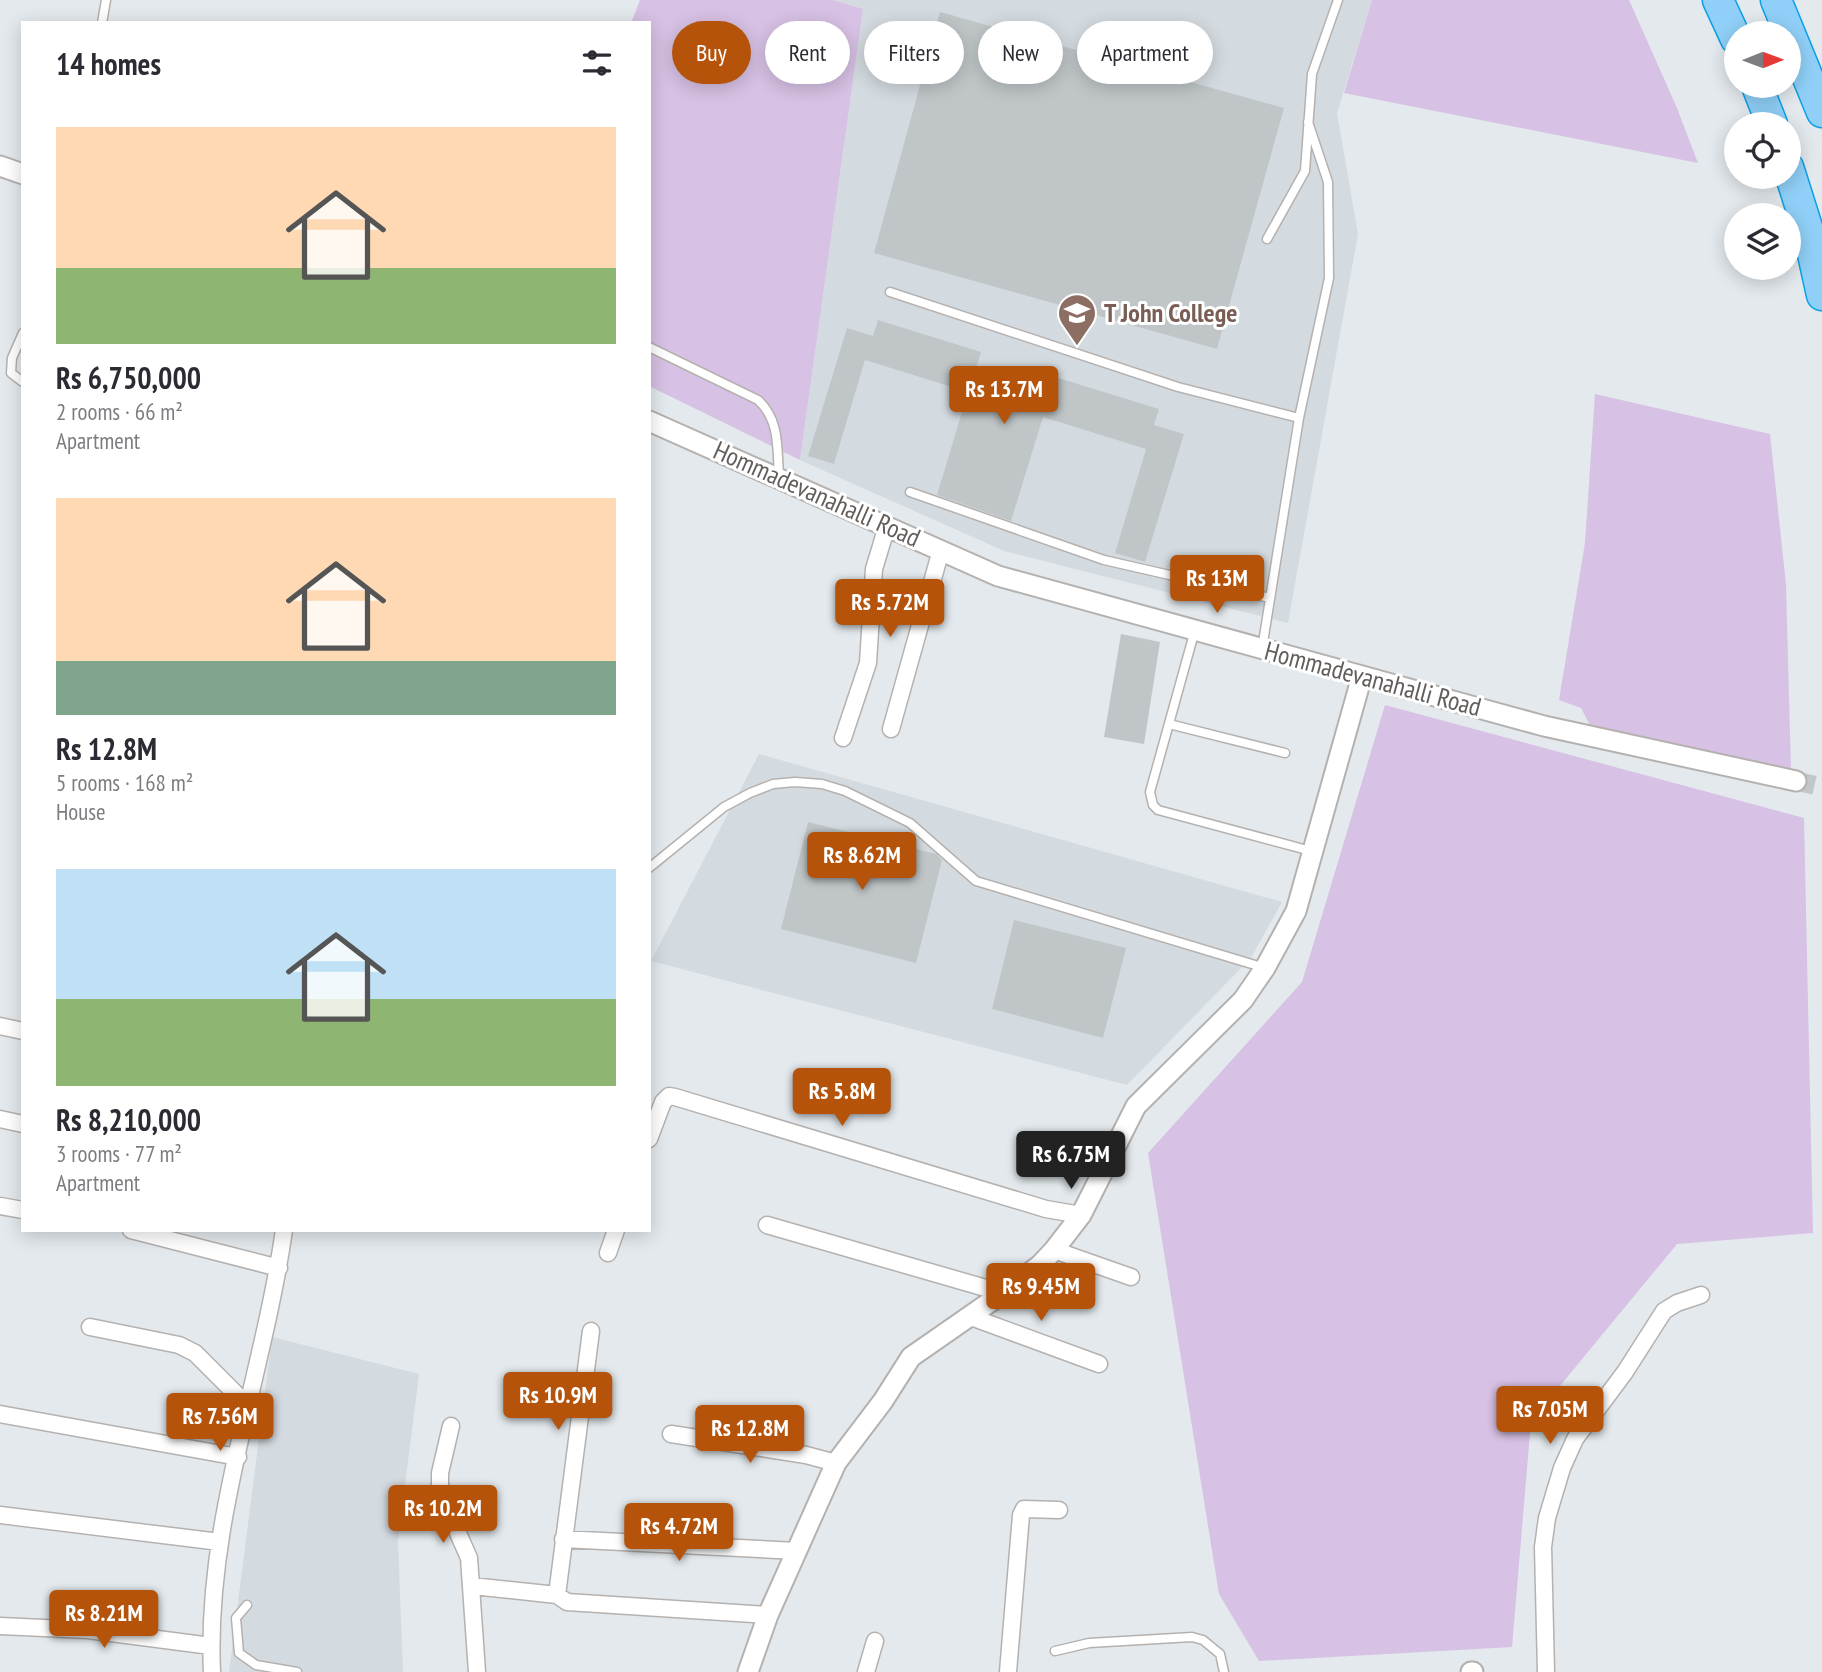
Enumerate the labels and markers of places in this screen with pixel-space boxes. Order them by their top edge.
school or university icon: T John College [1056,292,1098,347]
place label: T John College [1104,296,1237,329]
pin: Rs 13.7M [932,366,1076,426]
pin: Rs 13M [1160,556,1274,615]
pin: Rs 5.72M [818,580,962,639]
pin: Rs 8.62M [790,832,934,892]
pin: Rs 5.8M [777,1068,907,1128]
pin: Rs 6.75M [999,1132,1143,1191]
pin: Rs 9.45M [969,1264,1113,1323]
pin: Rs 10.9M [486,1372,630,1432]
pin: Rs 7.05M [1478,1386,1622,1446]
pin: Rs 7.56M [148,1394,292,1453]
pin: Rs 12.8M [678,1406,822,1465]
pin: Rs 10.2M [371,1486,515,1545]
pin: Rs 4.72M [607,1504,751,1563]
pin: Rs 8.21M [32,1590,176,1650]

